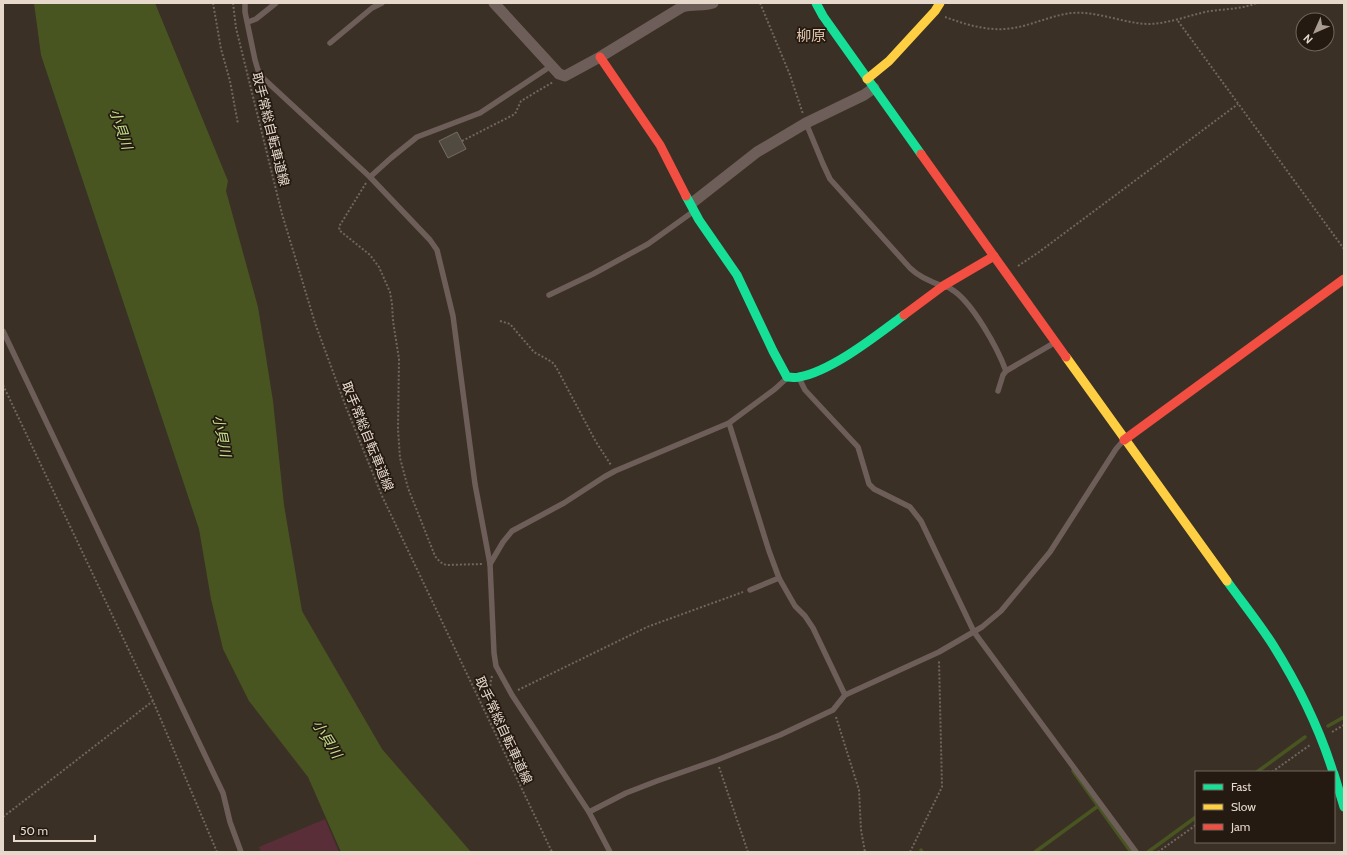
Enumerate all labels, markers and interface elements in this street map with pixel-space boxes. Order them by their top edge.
north arrow [1295,12,1335,52]
district label: 柳原 [796,27,826,45]
text: N [1300,31,1316,47]
street label: 取手常総自転車道線 [249,70,293,188]
water label: 小貝川 [106,106,137,154]
street label: 取手常総自転車道線 [339,379,397,493]
water label: 小貝川 [209,414,235,460]
street label: 取手常総自転車道線 [472,674,536,786]
water label: 小貝川 [308,716,347,763]
legend [1195,771,1335,843]
text: Fast [1231,779,1251,794]
text: Slow [1231,799,1256,814]
scale bar [14,817,95,843]
text: Jam [1230,819,1250,834]
text: 50 m [20,823,48,838]

